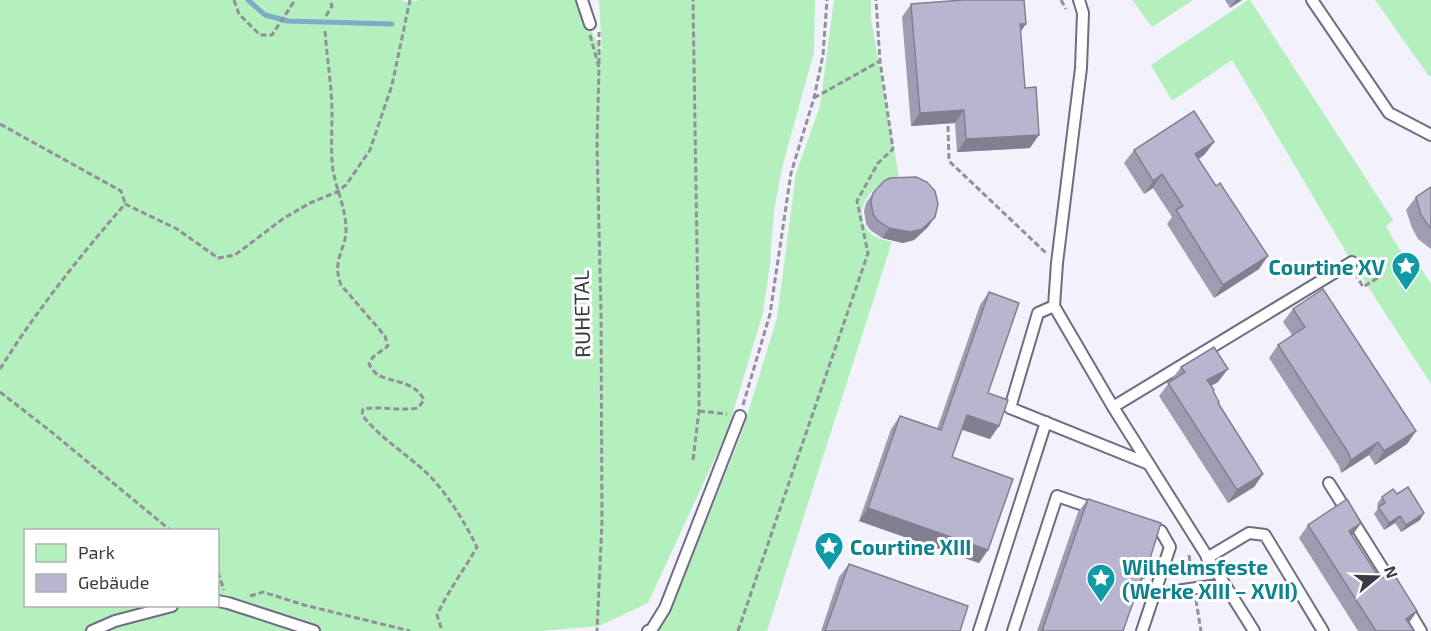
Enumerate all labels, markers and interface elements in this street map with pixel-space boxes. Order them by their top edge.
place icon: Courtine XV [1390,250,1422,292]
place label: Courtine XV [1269,254,1386,279]
street label: RUHETAL [568,270,594,358]
legend [24,529,219,607]
place icon: Courtine XIII [813,530,845,572]
place label: Courtine XIII [850,534,971,559]
text: Park [78,541,115,563]
north arrow [1347,547,1407,607]
place label: Wilhelmsfeste (Werke XIII – XVII) [1122,554,1298,603]
place icon: Wilhelmsfeste (Werke XIII – XVII) [1085,562,1117,604]
text: N [1381,563,1403,581]
text: Gebäude [78,571,149,593]

